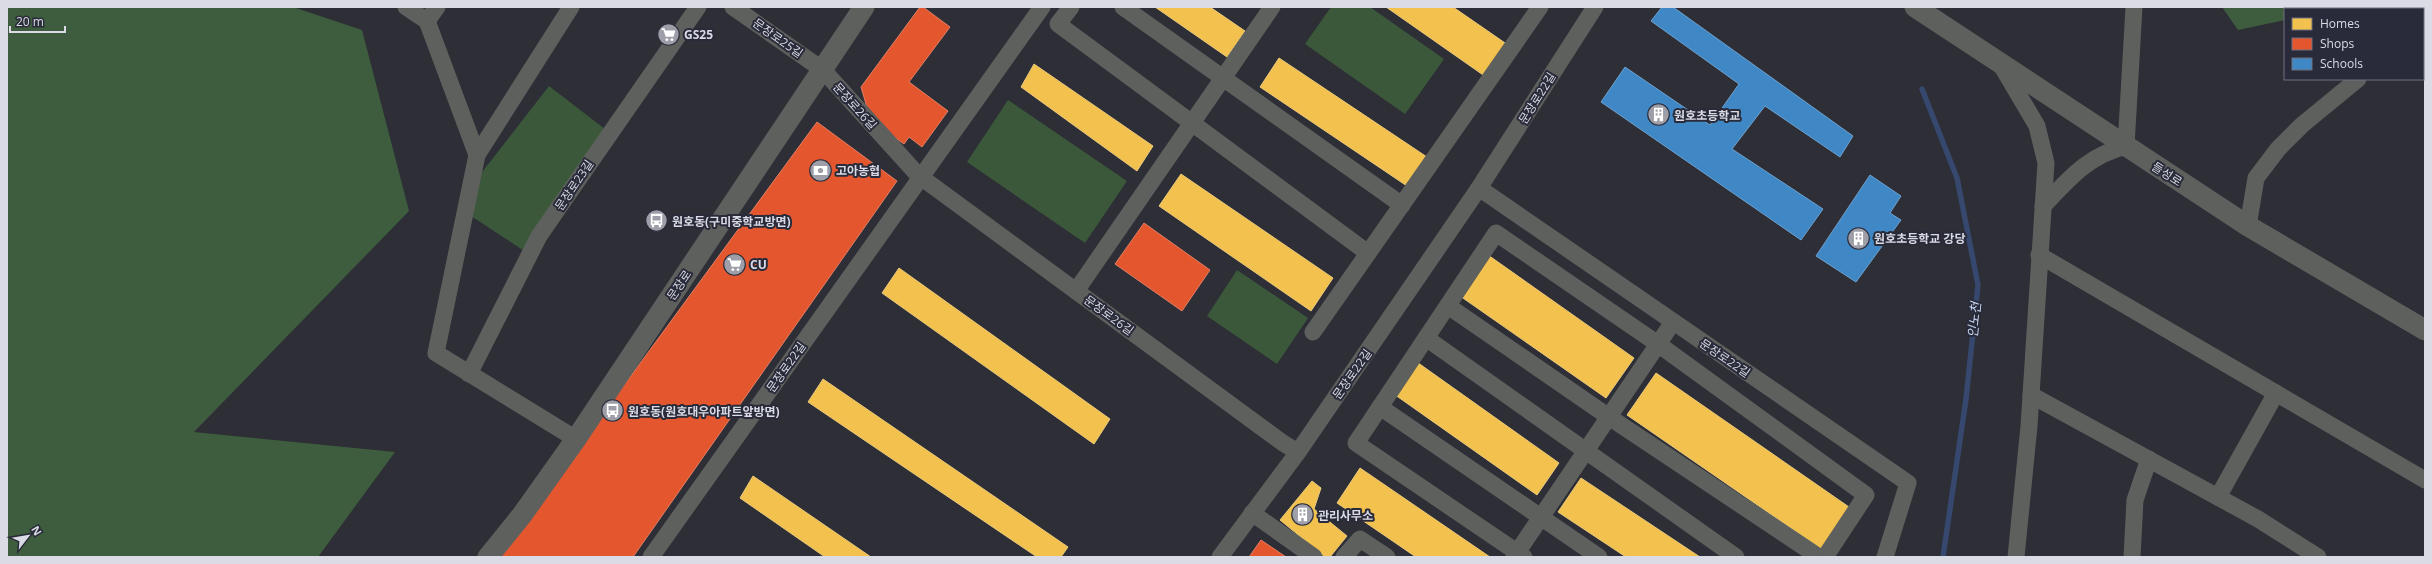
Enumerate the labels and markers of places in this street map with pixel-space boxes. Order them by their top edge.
supermarket icon: GS25 [655,21,681,47]
place label: GS25 [684,26,713,43]
building icon: 원호초등학교 [1645,102,1671,128]
place label: 원호초등학교 [1674,107,1740,124]
bank icon: 고아농협 [807,157,833,183]
place label: 고아농협 [836,162,880,179]
bus stop icon: 원호동(구미중학교방면) [644,208,670,234]
place label: 원호동(구미중학교방면) [672,213,791,230]
building icon: 원호초등학교 강당 [1845,225,1871,251]
place label: 원호초등학교 강당 [1874,230,1965,247]
supermarket icon: CU [722,251,748,277]
place label: CU [750,256,767,273]
bus stop icon: 원호동(원호대우아파트앞방면) [600,398,626,424]
place label: 원호동(원호대우아파트앞방면) [628,403,780,420]
building icon: 관리사무소 [1289,502,1315,528]
place label: 관리사무소 [1318,507,1373,524]

